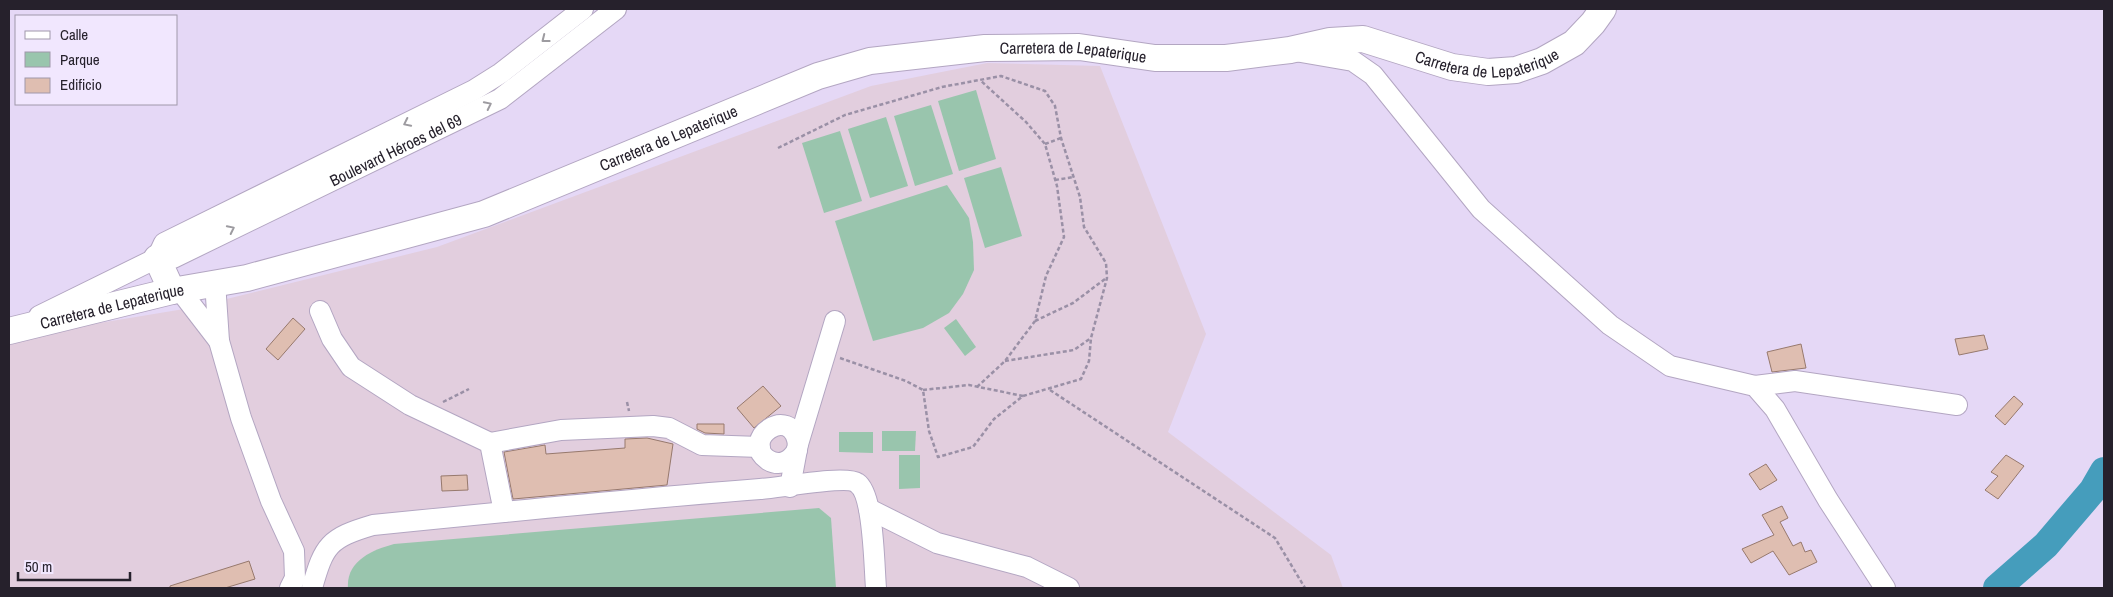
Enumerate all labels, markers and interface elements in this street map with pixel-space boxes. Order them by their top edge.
legend [15,15,178,105]
text: Calle [60,24,88,45]
one-way arrow [542,33,551,41]
street label: Carretera de Lepaterique [999,36,1148,68]
street label: Carretera de Lepaterique [1412,43,1563,83]
text: Parque [60,49,100,70]
text: Edificio [60,74,102,95]
street label: Carretera de Lepaterique [596,99,741,176]
one-way arrow [483,101,492,111]
street label: Boulevard Héroes del 69 [326,108,465,191]
one-way arrow [403,117,412,127]
one-way arrow [226,225,235,235]
street label: Carretera de Lepaterique [38,278,186,334]
scale bar [18,550,130,582]
text: 50 m [25,556,52,577]

